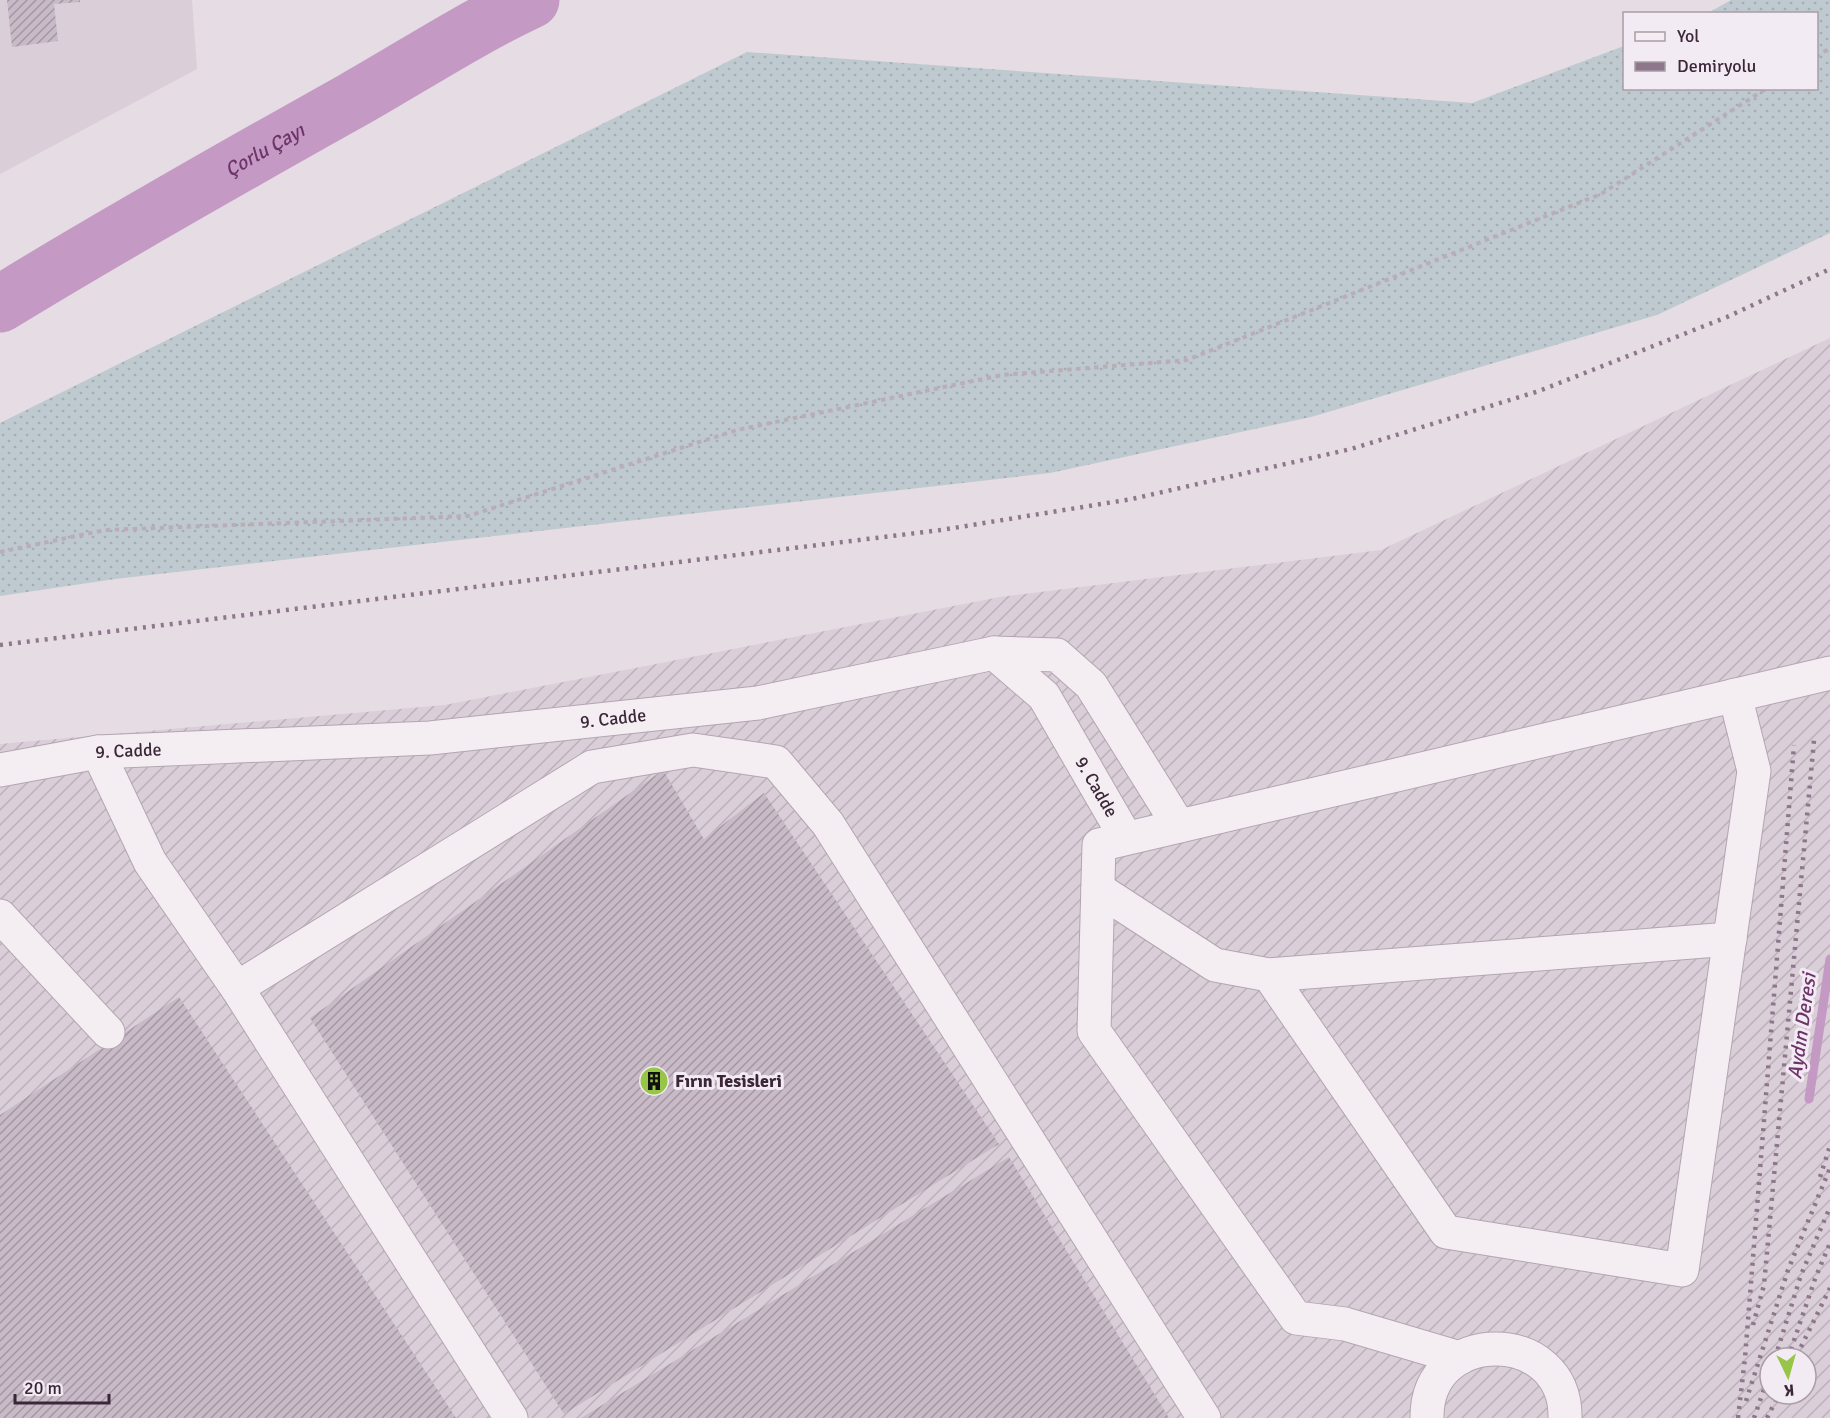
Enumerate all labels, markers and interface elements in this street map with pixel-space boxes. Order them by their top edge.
legend [1623,12,1818,90]
text: Yol [1677,25,1700,47]
text: Demiryolu [1677,55,1756,77]
water label: Çorlu Çayı [220,117,310,182]
street label: 9. Cadde [579,704,647,733]
street label: 9. Cadde [95,738,162,763]
street label: 9. Cadde [1070,753,1123,821]
water label: Aydın Deresi [1782,970,1822,1081]
building icon: Fırın Tesisleri [638,1065,670,1097]
place label: Fırın Tesisleri [675,1070,782,1092]
north arrow [1758,1346,1818,1406]
scale bar [15,1367,110,1405]
text: 20 m [24,1377,62,1399]
text: K [1783,1380,1795,1400]

